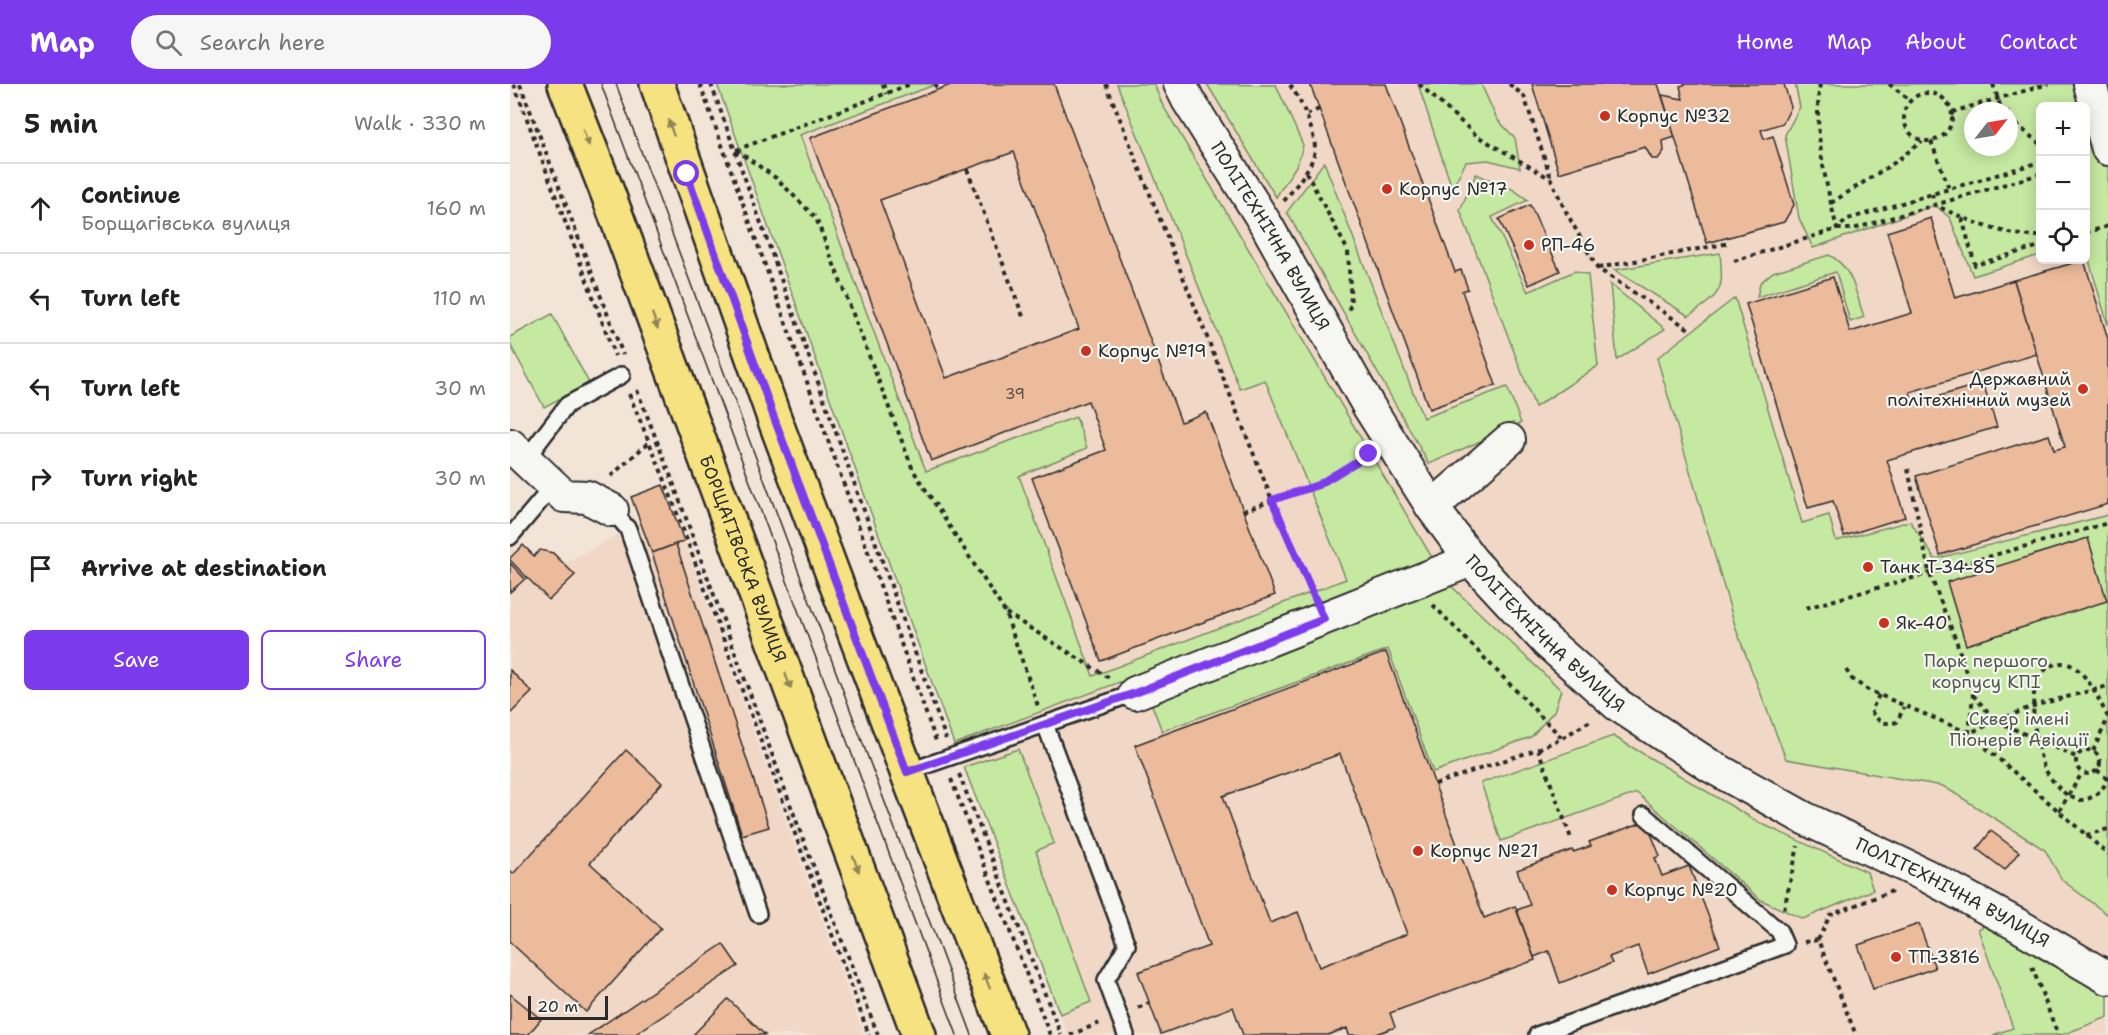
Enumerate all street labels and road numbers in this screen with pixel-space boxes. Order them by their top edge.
street label: ПОЛІТЕХНІЧНА ВУЛИЦЯ [1205,137,1335,335]
street label: БОРЩАГІВСЬКА ВУЛИЦЯ [694,452,792,666]
street label: ПОЛІТЕХНІЧНА ВУЛИЦЯ [1460,550,1629,718]
street label: ПОЛІТЕХНІЧНА ВУЛИЦЯ [1852,832,2054,953]

